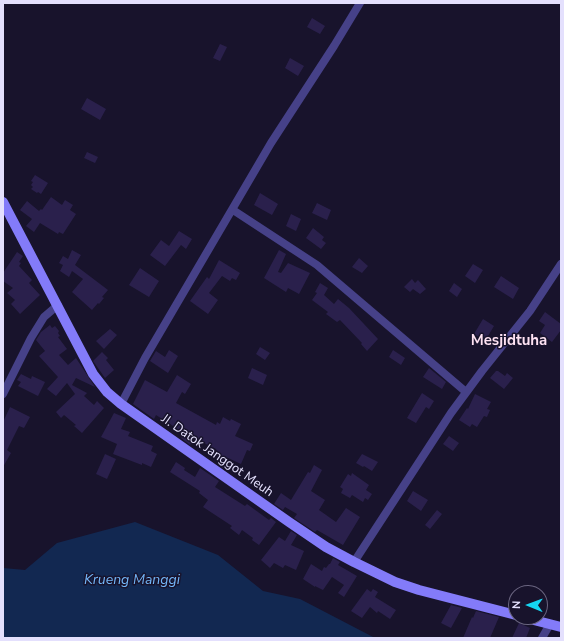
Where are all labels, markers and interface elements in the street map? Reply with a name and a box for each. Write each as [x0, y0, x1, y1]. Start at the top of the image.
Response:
district label: Mesjidtuha [471, 332, 547, 350]
street label: JI. Datok Janggot Meuh [158, 411, 276, 501]
water label: Krueng Manggi [84, 573, 180, 589]
north arrow [508, 585, 548, 625]
text: N [509, 601, 524, 609]

